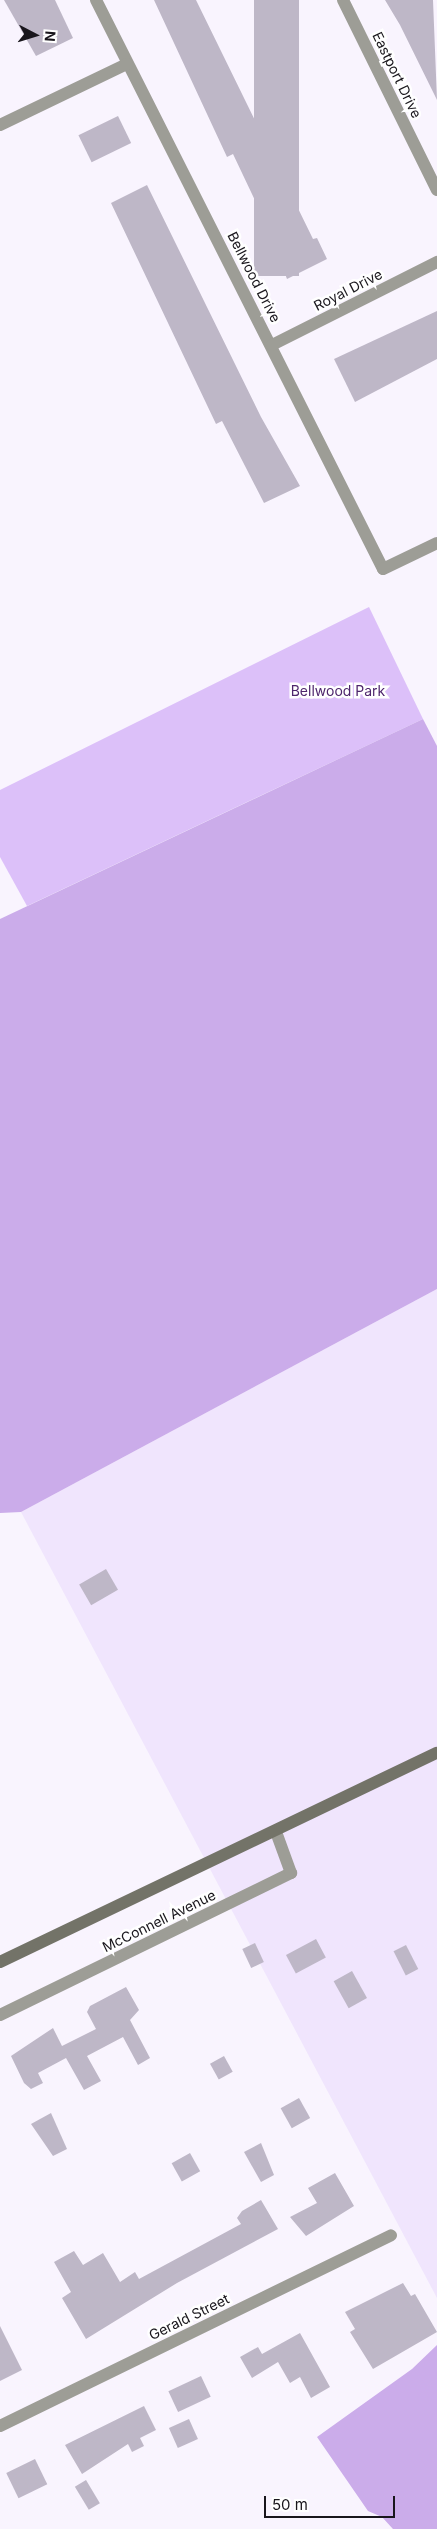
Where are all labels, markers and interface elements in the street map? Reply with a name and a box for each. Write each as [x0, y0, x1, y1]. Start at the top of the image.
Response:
north arrow [10, 10, 60, 60]
street label: Eastport Drive [369, 29, 425, 121]
text: N [42, 30, 59, 42]
street label: Bellwood Drive [224, 229, 284, 325]
street label: Royal Drive [311, 266, 385, 314]
park label: Bellwood Park [291, 683, 385, 699]
street label: McConnell Avenue [100, 1886, 218, 1956]
street label: Gerald Street [146, 2290, 232, 2344]
scale bar [267, 2486, 398, 2518]
text: 50 m [272, 2495, 308, 2514]

